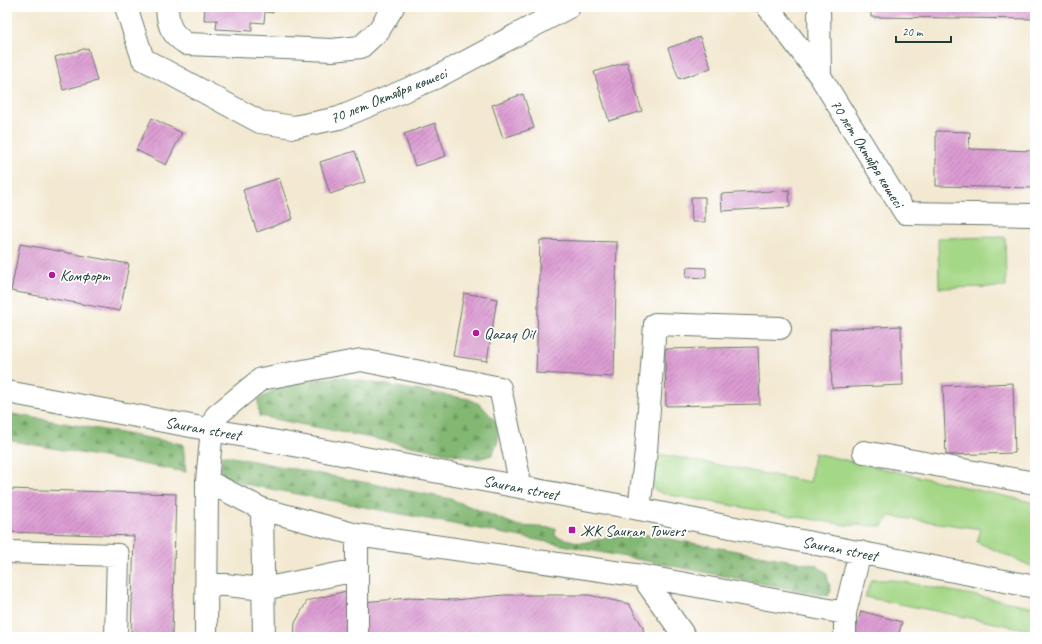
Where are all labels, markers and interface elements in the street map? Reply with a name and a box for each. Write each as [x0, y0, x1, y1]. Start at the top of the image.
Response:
scale bar [896, 18, 951, 44]
text: 20 m [902, 24, 924, 40]
street label: 70 лет Октября көшесі [327, 63, 452, 128]
street label: 70 лет Октября көшесі [826, 96, 910, 213]
place label: Комфорт [60, 266, 111, 286]
marker: Комфорт [47, 270, 57, 280]
place label: Qazaq Oil [484, 324, 537, 344]
marker: Qazaq Oil [471, 328, 481, 338]
street label: Sauran street [164, 413, 245, 446]
street label: Sauran street [482, 471, 563, 506]
place label: ЖК Sauran Towers [580, 521, 687, 541]
marker: ЖК Sauran Towers [567, 525, 577, 535]
street label: Sauran street [801, 532, 882, 567]

